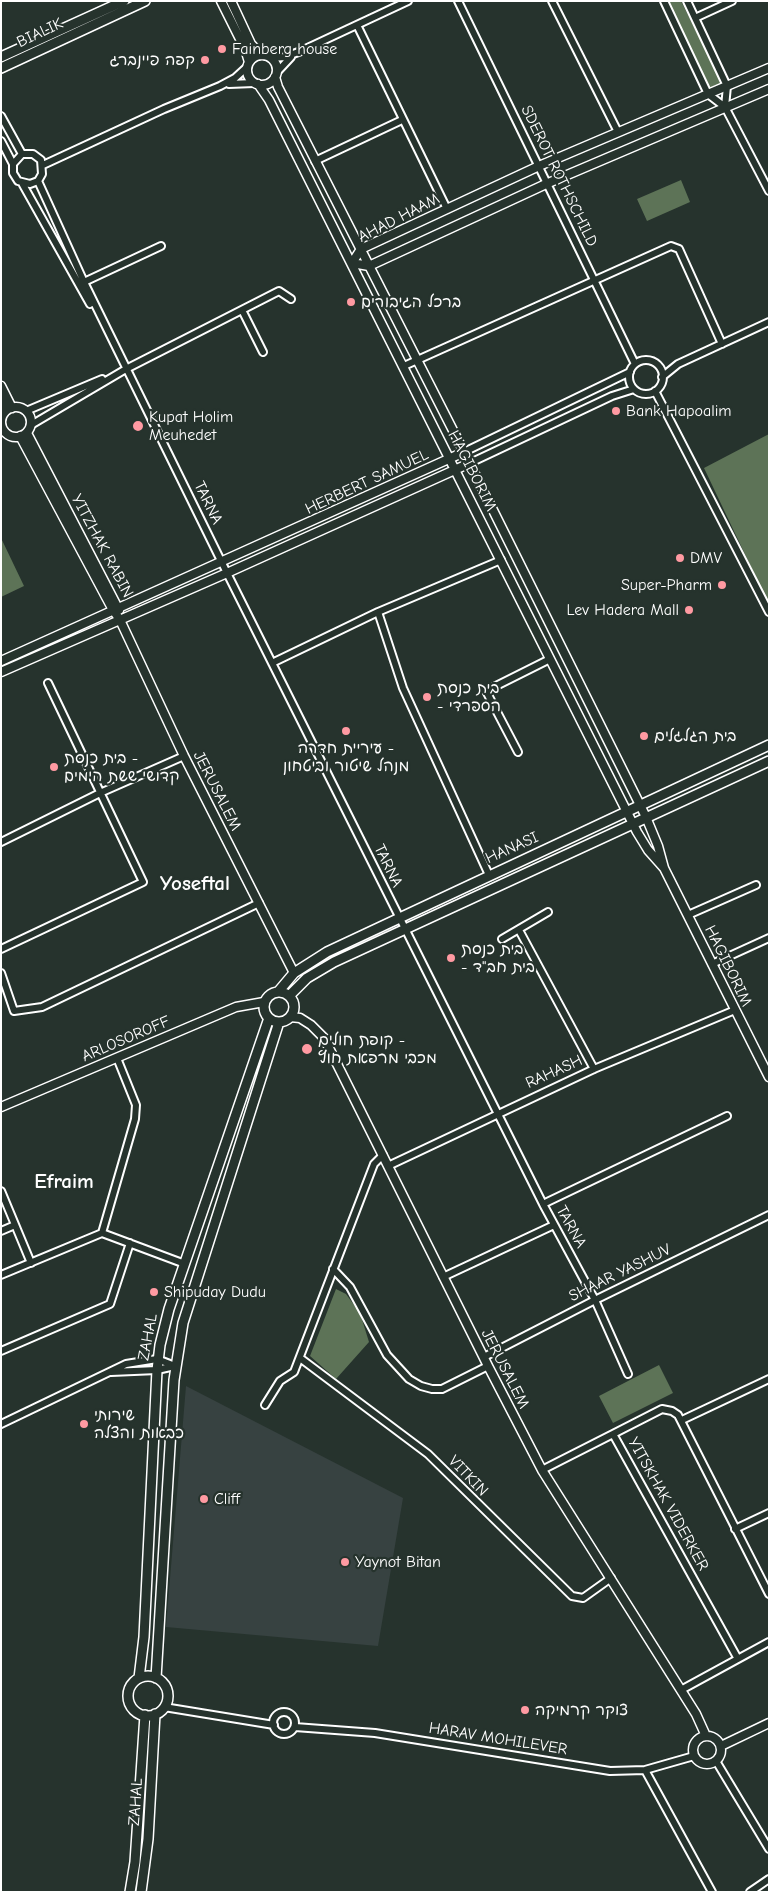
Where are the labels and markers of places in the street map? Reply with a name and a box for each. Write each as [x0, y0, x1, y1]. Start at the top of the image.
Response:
place label: Fainberg house [232, 39, 337, 59]
marker: Fainberg house [216, 43, 228, 55]
place label: קפה פיינברג [110, 50, 195, 70]
marker: קפה פיינברג [199, 54, 211, 66]
place label: ברכל הגיבורים [361, 292, 461, 312]
marker: ברכל הגיבורים [345, 296, 357, 308]
place label: Bank Hapoalim [626, 401, 732, 421]
marker: Bank Hapoalim [610, 405, 622, 417]
place label: Kupat Holim Meuhedet [149, 407, 233, 445]
marker: Kupat Holim Meuhedet [131, 419, 145, 433]
place label: DMV [690, 548, 722, 568]
marker: DMV [674, 552, 686, 564]
place label: Super-Pharm [621, 575, 712, 595]
marker: Super-Pharm [716, 579, 728, 591]
place label: Lev Hadera Mall [567, 600, 679, 620]
marker: Lev Hadera Mall [683, 604, 695, 616]
place label: בית כנסת - הספרדי [437, 678, 501, 716]
marker: בית כנסת - הספרדי [421, 691, 433, 703]
marker: עיריית חדרה - מנהל שיטור וביטחון [340, 725, 352, 737]
place label: בית הגלגלים [654, 726, 736, 746]
marker: בית הגלגלים [638, 730, 650, 742]
place label: עיריית חדרה - מנהל שיטור וביטחון [283, 738, 409, 776]
place label: בית כנסת - קדושי ששת הימים [64, 748, 179, 786]
marker: בית כנסת - קדושי ששת הימים [48, 761, 60, 773]
place label: בית כנסת - בית חב"ד [461, 939, 535, 977]
marker: בית כנסת - בית חב"ד [445, 952, 457, 964]
place label: קופת חולים - מכבי מרפאת חוץ [318, 1030, 437, 1068]
marker: קופת חולים - מכבי מרפאת חוץ [300, 1042, 314, 1056]
place label: Shipuday Dudu [164, 1282, 266, 1302]
marker: Shipuday Dudu [148, 1286, 160, 1298]
place label: שירותי כבאות והצלה [94, 1405, 184, 1443]
marker: שירותי כבאות והצלה [78, 1418, 90, 1430]
place label: Cliff [214, 1489, 240, 1509]
marker: Cliff [198, 1493, 210, 1505]
place label: Yaynot Bitan [355, 1552, 441, 1572]
marker: Yaynot Bitan [339, 1556, 351, 1568]
place label: צוקר קרמיקה [535, 1700, 628, 1720]
marker: צוקר קרמיקה [519, 1704, 531, 1716]

